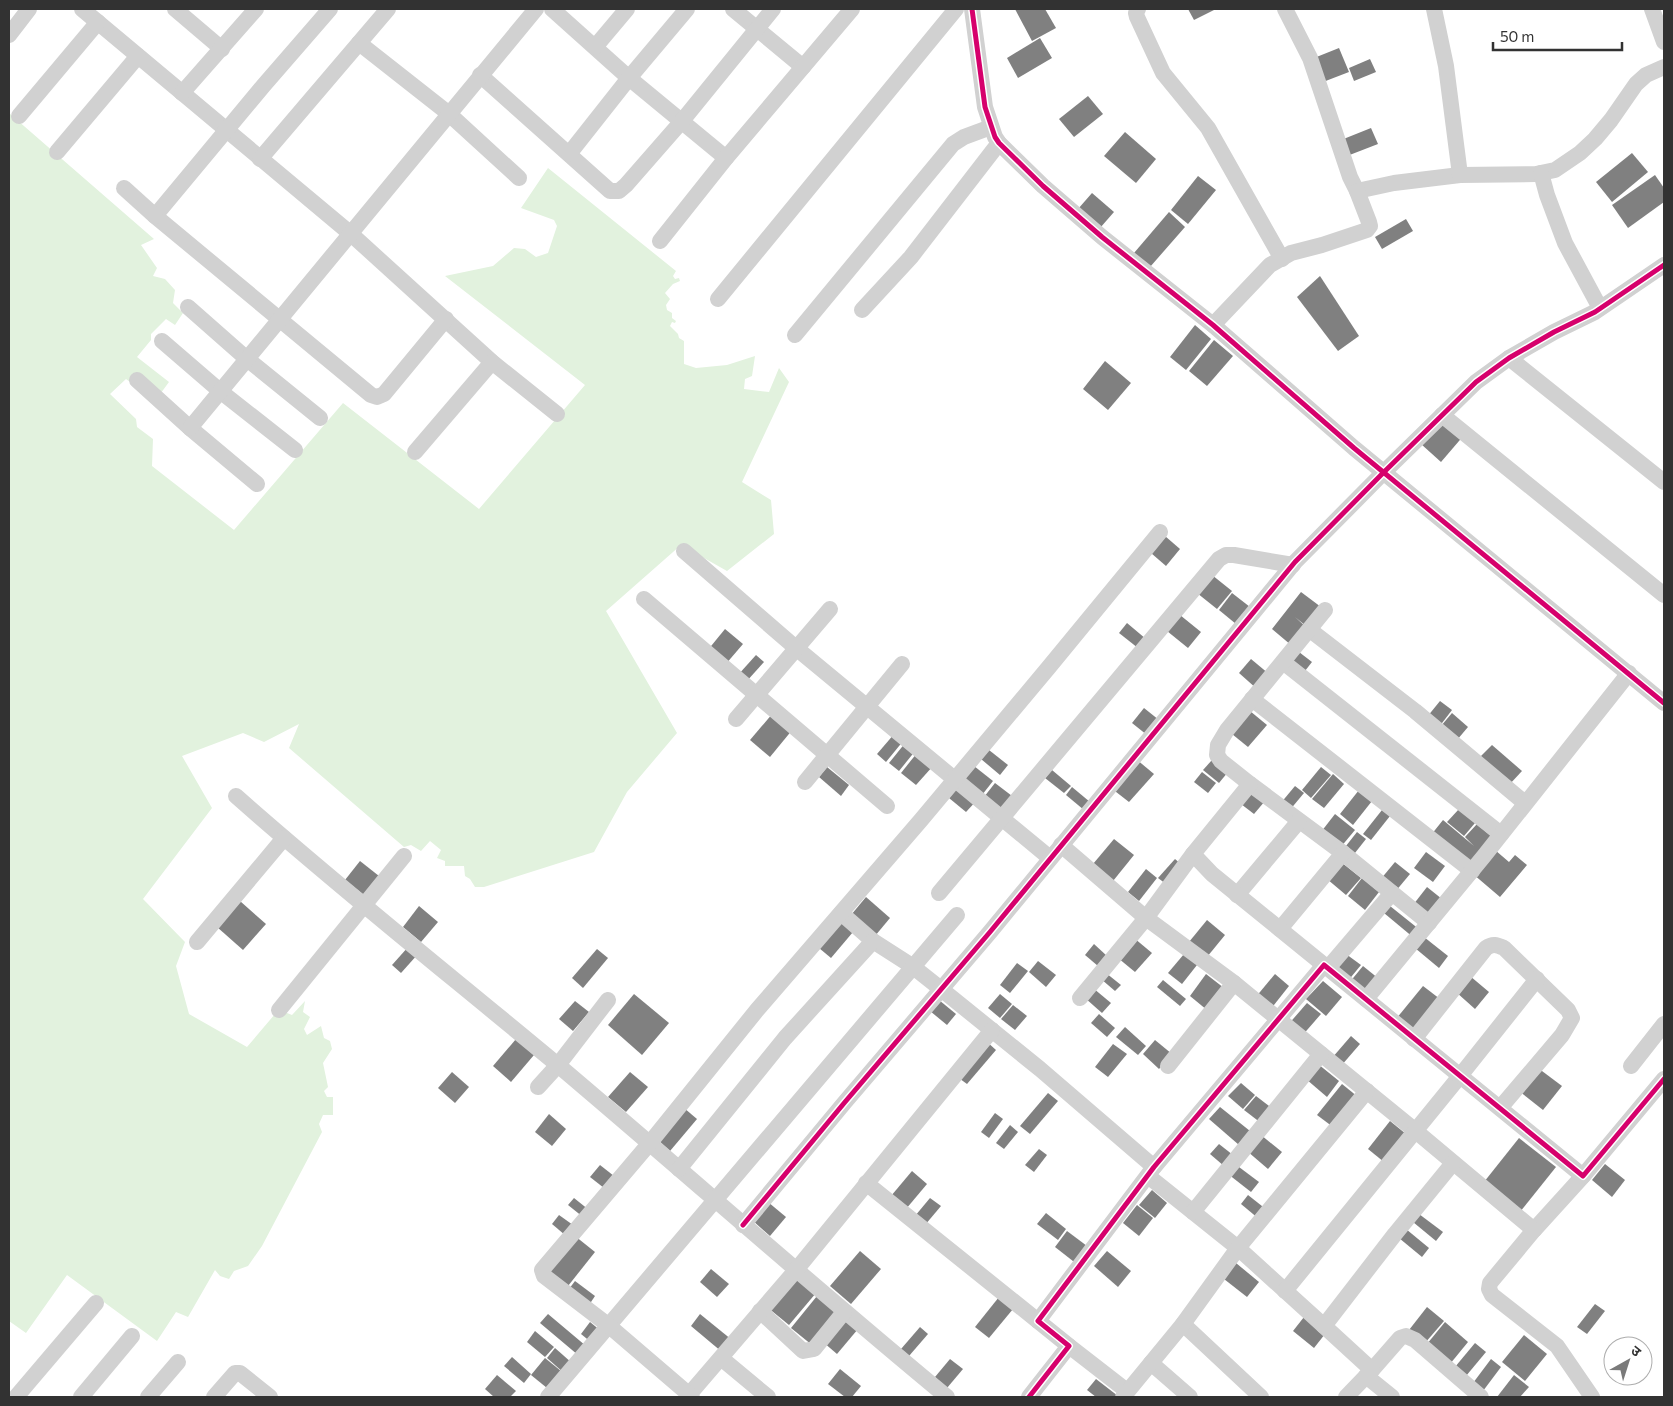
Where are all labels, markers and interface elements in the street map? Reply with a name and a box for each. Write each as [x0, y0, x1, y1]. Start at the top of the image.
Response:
scale bar [1493, 20, 1622, 52]
text: 50 m [1500, 27, 1534, 45]
north arrow [1603, 1336, 1653, 1386]
text: उ [1628, 1341, 1646, 1360]

